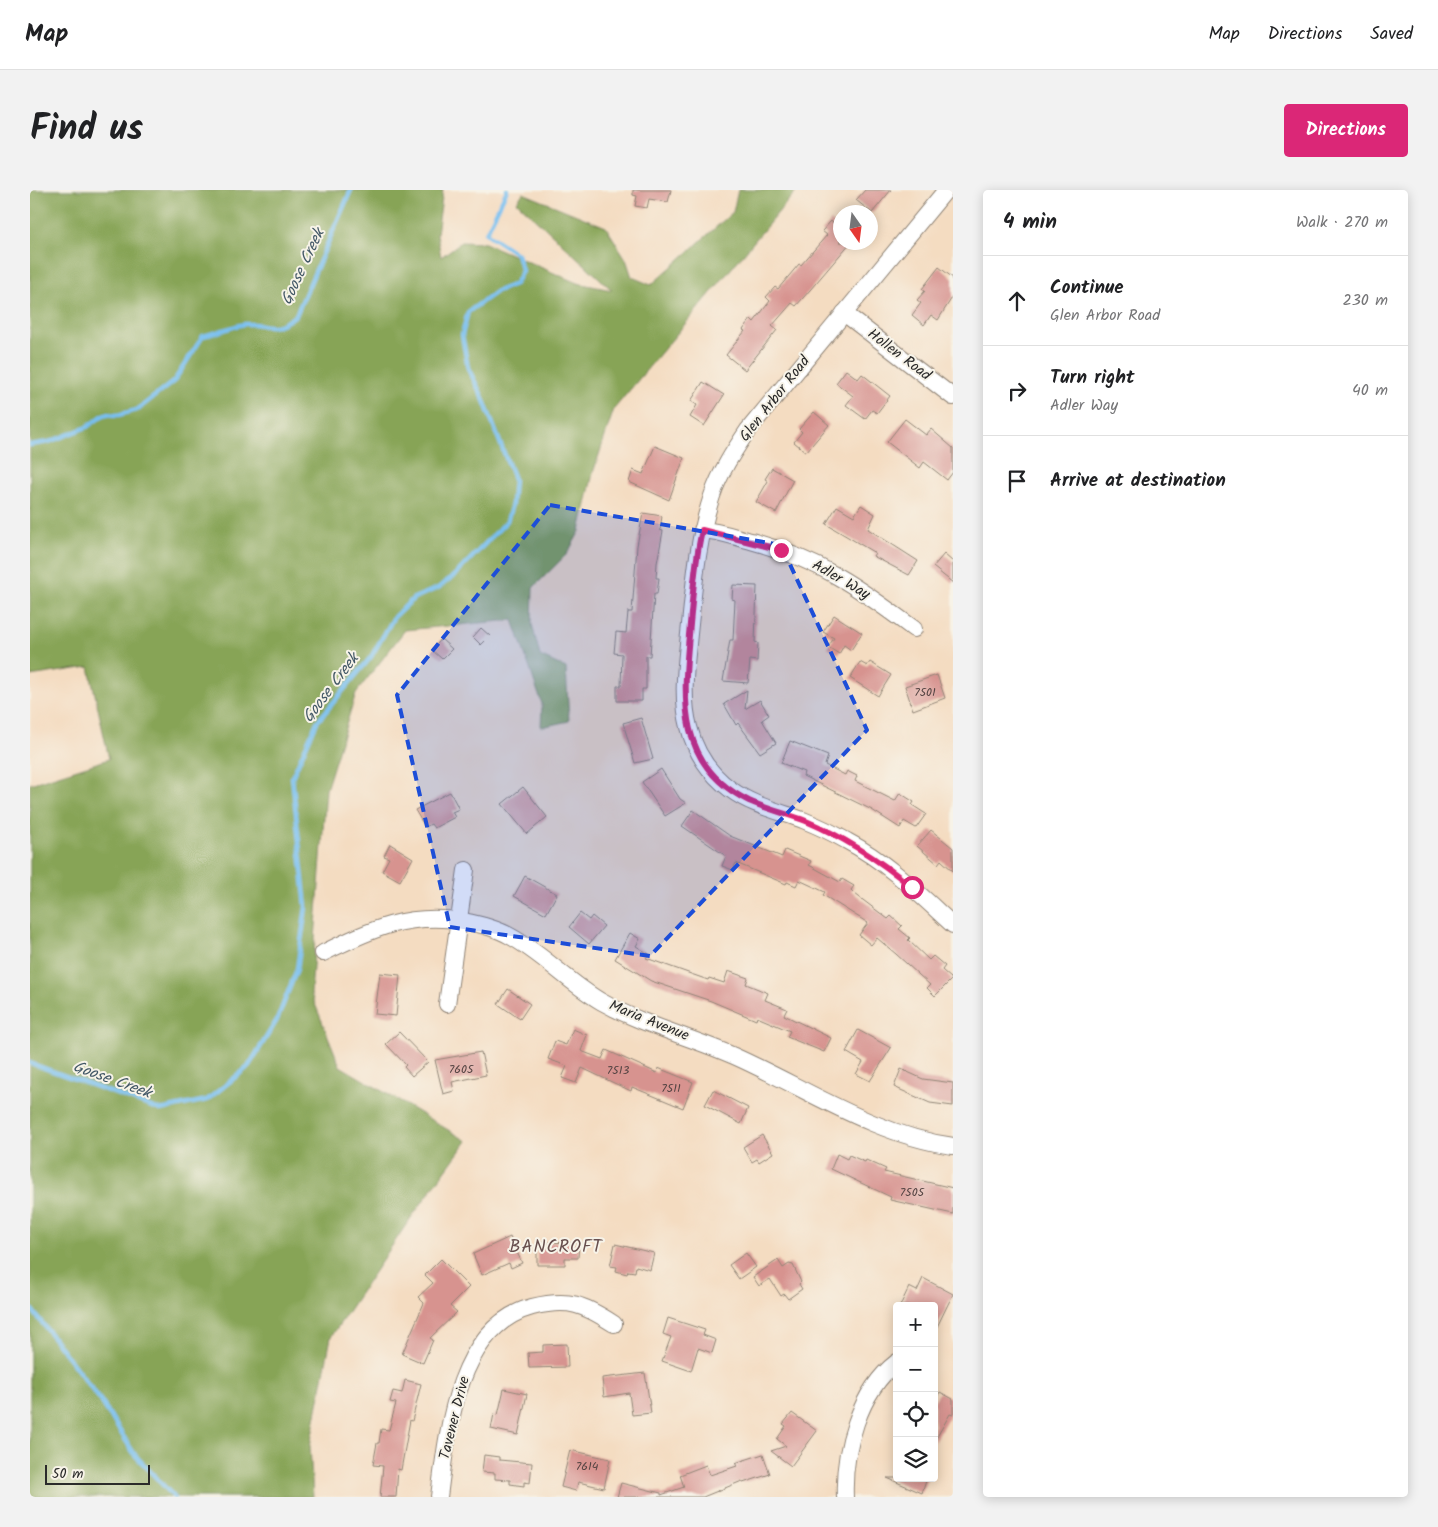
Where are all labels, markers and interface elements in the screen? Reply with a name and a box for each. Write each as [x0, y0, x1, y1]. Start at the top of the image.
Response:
text: Map [25, 15, 68, 54]
text: Map [1208, 20, 1240, 49]
text: Directions [1268, 20, 1342, 49]
text: Saved [1370, 20, 1413, 49]
text: Find us [30, 102, 143, 158]
button: Directions [1284, 104, 1408, 157]
north arrow [833, 205, 878, 250]
text: 4 min [1003, 206, 1057, 239]
text: Walk · 270 m [1296, 210, 1388, 235]
water label: Goose Creek [274, 223, 333, 309]
text: Continue [1050, 273, 1123, 303]
icon: ahead [1003, 287, 1031, 315]
text: 230 m [1342, 288, 1388, 313]
text: Glen Arbor Road [1050, 303, 1160, 328]
street label: Hollen Road [862, 323, 937, 387]
street label: Glen Arbor Road [734, 350, 817, 447]
text: Turn right [1050, 363, 1135, 393]
icon: right [1003, 377, 1031, 405]
text: 40 m [1352, 378, 1388, 403]
text: Adler Way [1050, 393, 1118, 418]
text: Arrive at destination [1050, 466, 1226, 496]
icon: arrive [1003, 467, 1031, 495]
route end [770, 539, 793, 562]
street label: Adler Way [807, 554, 875, 607]
water label: Goose Creek [296, 646, 367, 728]
house number: 7501 [914, 683, 936, 702]
route start [901, 876, 924, 899]
street label: Maria Avenue [605, 994, 693, 1048]
water label: Goose Creek [69, 1054, 157, 1107]
house number: 7605 [449, 1060, 475, 1079]
house number: 7513 [607, 1061, 629, 1080]
house number: 7511 [661, 1079, 681, 1098]
house number: 7505 [900, 1183, 926, 1202]
district label: BANCROFT [509, 1233, 603, 1262]
map controls [893, 1302, 938, 1482]
button: + [893, 1302, 938, 1347]
button: − [893, 1347, 938, 1392]
street label: Tavener Drive [433, 1374, 477, 1462]
button: locate [893, 1392, 938, 1437]
button: layers [893, 1437, 938, 1482]
house number: 7614 [576, 1457, 599, 1476]
scale bar [45, 1462, 150, 1485]
text: 50 m [52, 1463, 83, 1485]

